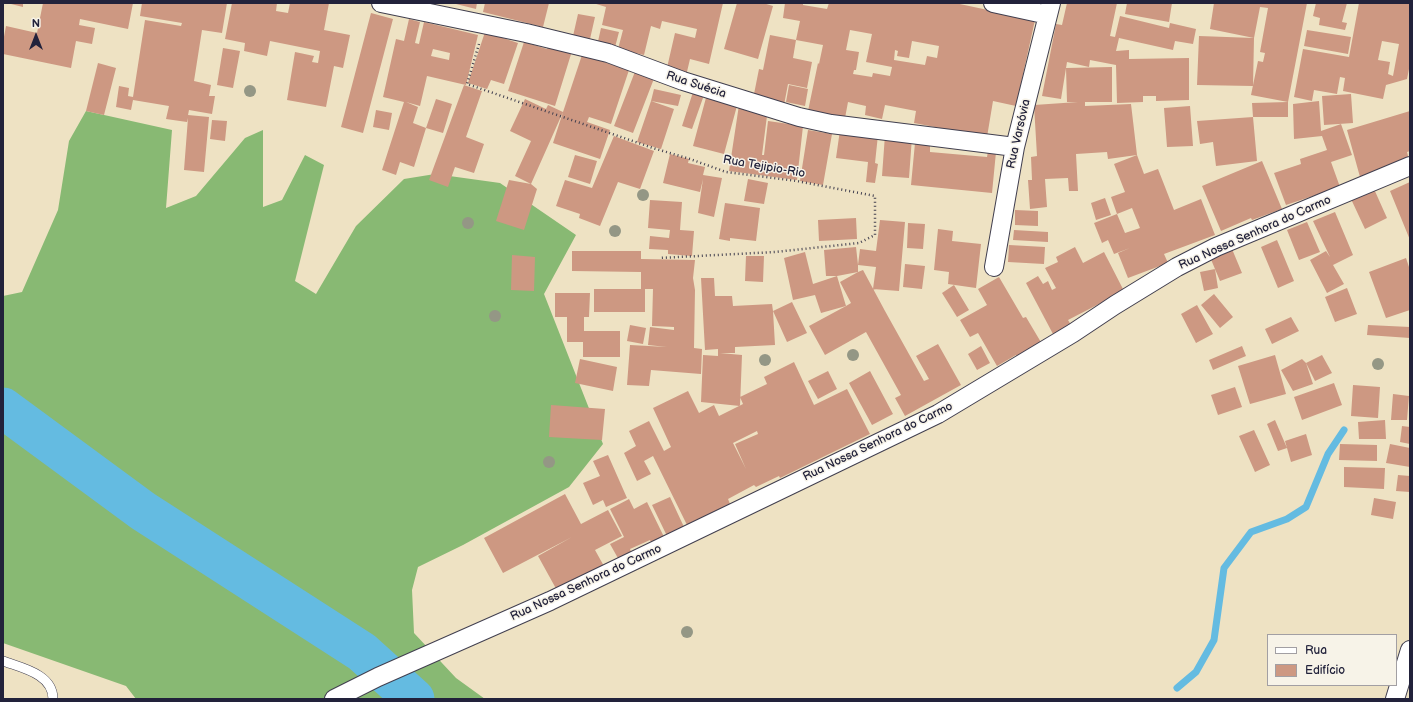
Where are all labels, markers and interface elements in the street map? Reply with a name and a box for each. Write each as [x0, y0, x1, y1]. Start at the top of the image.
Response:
north arrow [16, 16, 56, 56]
text: N [32, 17, 40, 30]
street label: Rua Suécia [664, 69, 728, 101]
street label: Rua Varsóvia [1004, 98, 1034, 170]
street label: Rua Tejipio-Rio [722, 153, 806, 181]
street label: Rua Nossa Senhora do Carmo [1177, 193, 1333, 273]
street label: Rua Nossa Senhora do Carmo [801, 399, 955, 485]
street label: Rua Nossa Senhora do Carmo [508, 542, 664, 624]
legend [1267, 634, 1397, 686]
text: Rua [1305, 643, 1327, 658]
text: Edifício [1305, 663, 1345, 678]

